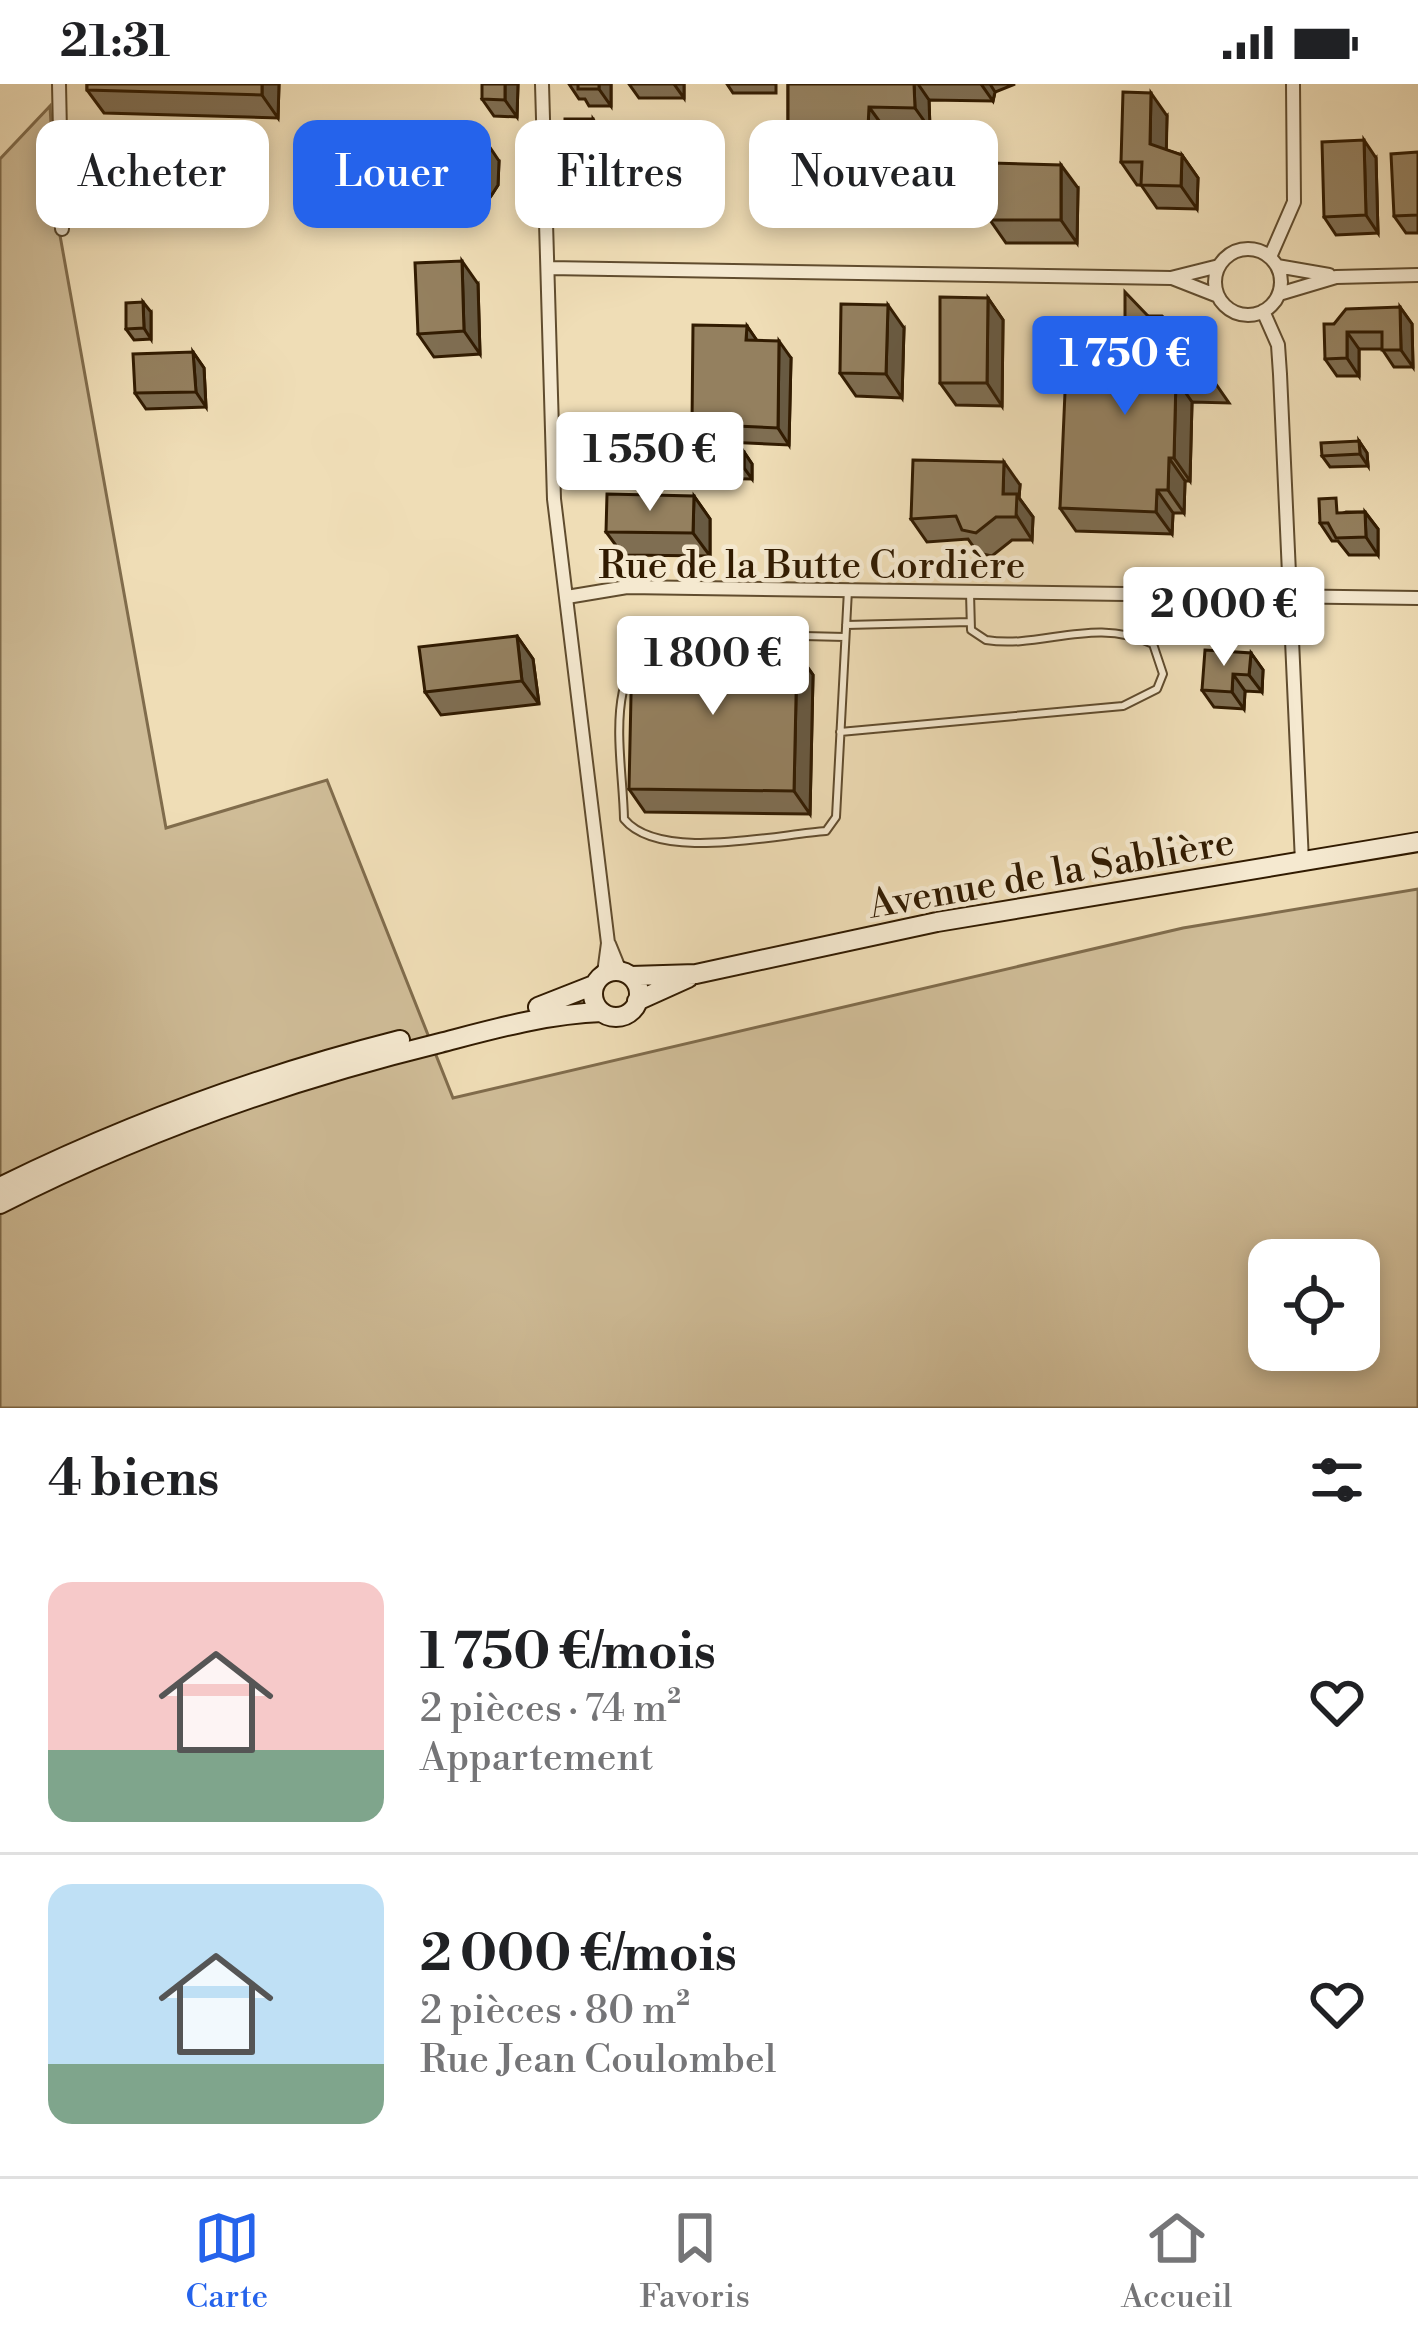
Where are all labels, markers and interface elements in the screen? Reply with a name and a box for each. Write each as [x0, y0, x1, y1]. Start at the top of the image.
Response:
text: 21:31 [60, 14, 170, 71]
chip: Acheter [36, 120, 269, 228]
chip: Louer [293, 120, 491, 228]
chip: Filtres [515, 120, 725, 228]
chip: Nouveau [749, 120, 998, 228]
pin: 1 750 € [1014, 316, 1236, 418]
text: 1 750 € [1059, 330, 1191, 379]
pin: 1 550 € [539, 412, 761, 514]
text: 1 550 € [583, 426, 717, 475]
street label: Rue de la Butte Cordière [599, 542, 1025, 591]
pin: 2 000 € [1113, 567, 1335, 669]
text: 2 000 € [1150, 581, 1298, 630]
pin: 1 800 € [602, 616, 824, 718]
text: 1 800 € [644, 630, 782, 679]
street label: Avenue de la Sablière [864, 818, 1238, 931]
map controls [1248, 1239, 1380, 1371]
button: locate [1248, 1239, 1380, 1371]
icon: filters [1304, 1447, 1370, 1513]
text: 4 biens [48, 1448, 219, 1512]
text: 1 750 €/mois [420, 1621, 716, 1685]
icon: home [144, 1630, 288, 1774]
icon: heart [1304, 1669, 1370, 1735]
text: 2 pièces · 74 m² [420, 1685, 681, 1734]
text: Appartement [420, 1734, 654, 1783]
text: 2 000 €/mois [420, 1923, 737, 1987]
icon: home [144, 1932, 288, 2076]
icon: heart [1304, 1971, 1370, 2037]
text: 2 pièces · 80 m² [420, 1987, 690, 2036]
text: Rue Jean Coulombel [420, 2036, 776, 2085]
tab: Carte [186, 2205, 268, 2318]
tab: Favoris [639, 2205, 750, 2318]
tab: Accueil [1121, 2205, 1232, 2318]

